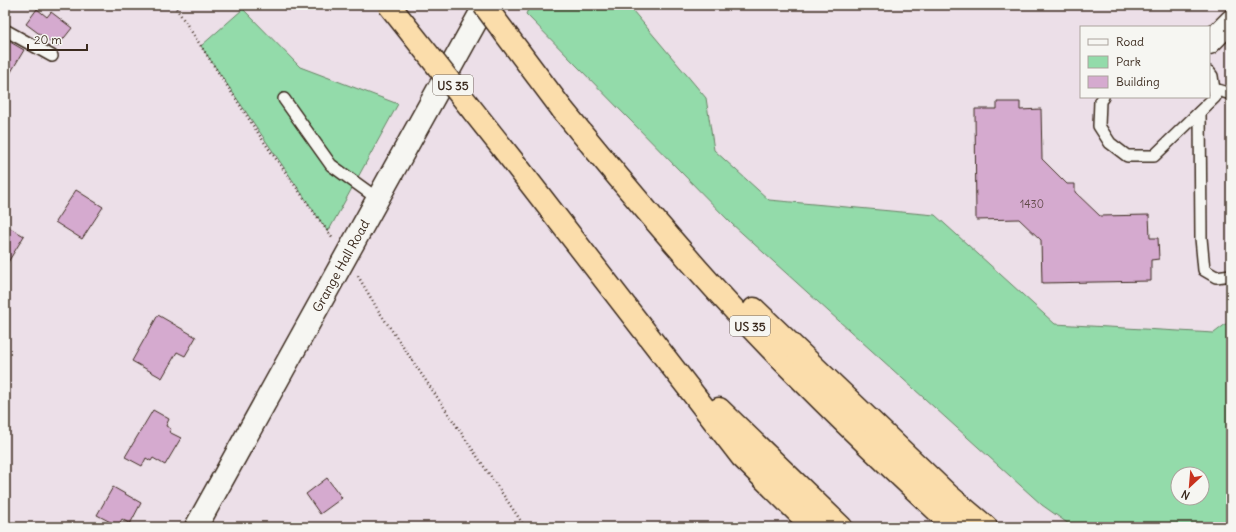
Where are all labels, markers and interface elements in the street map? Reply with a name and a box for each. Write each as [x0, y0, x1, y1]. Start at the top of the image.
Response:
scale bar [28, 26, 87, 52]
legend [1080, 26, 1210, 98]
text: 20 m [34, 32, 62, 47]
text: Road [1116, 34, 1144, 49]
text: Park [1116, 54, 1141, 69]
text: Building [1116, 74, 1160, 89]
road number: US 35 [433, 75, 473, 95]
house number: 1430 [1020, 197, 1044, 211]
street label: Grange Hall Road [309, 217, 374, 315]
road number: US 35 [730, 316, 770, 336]
north arrow [1170, 466, 1210, 506]
text: N [1179, 487, 1192, 503]

